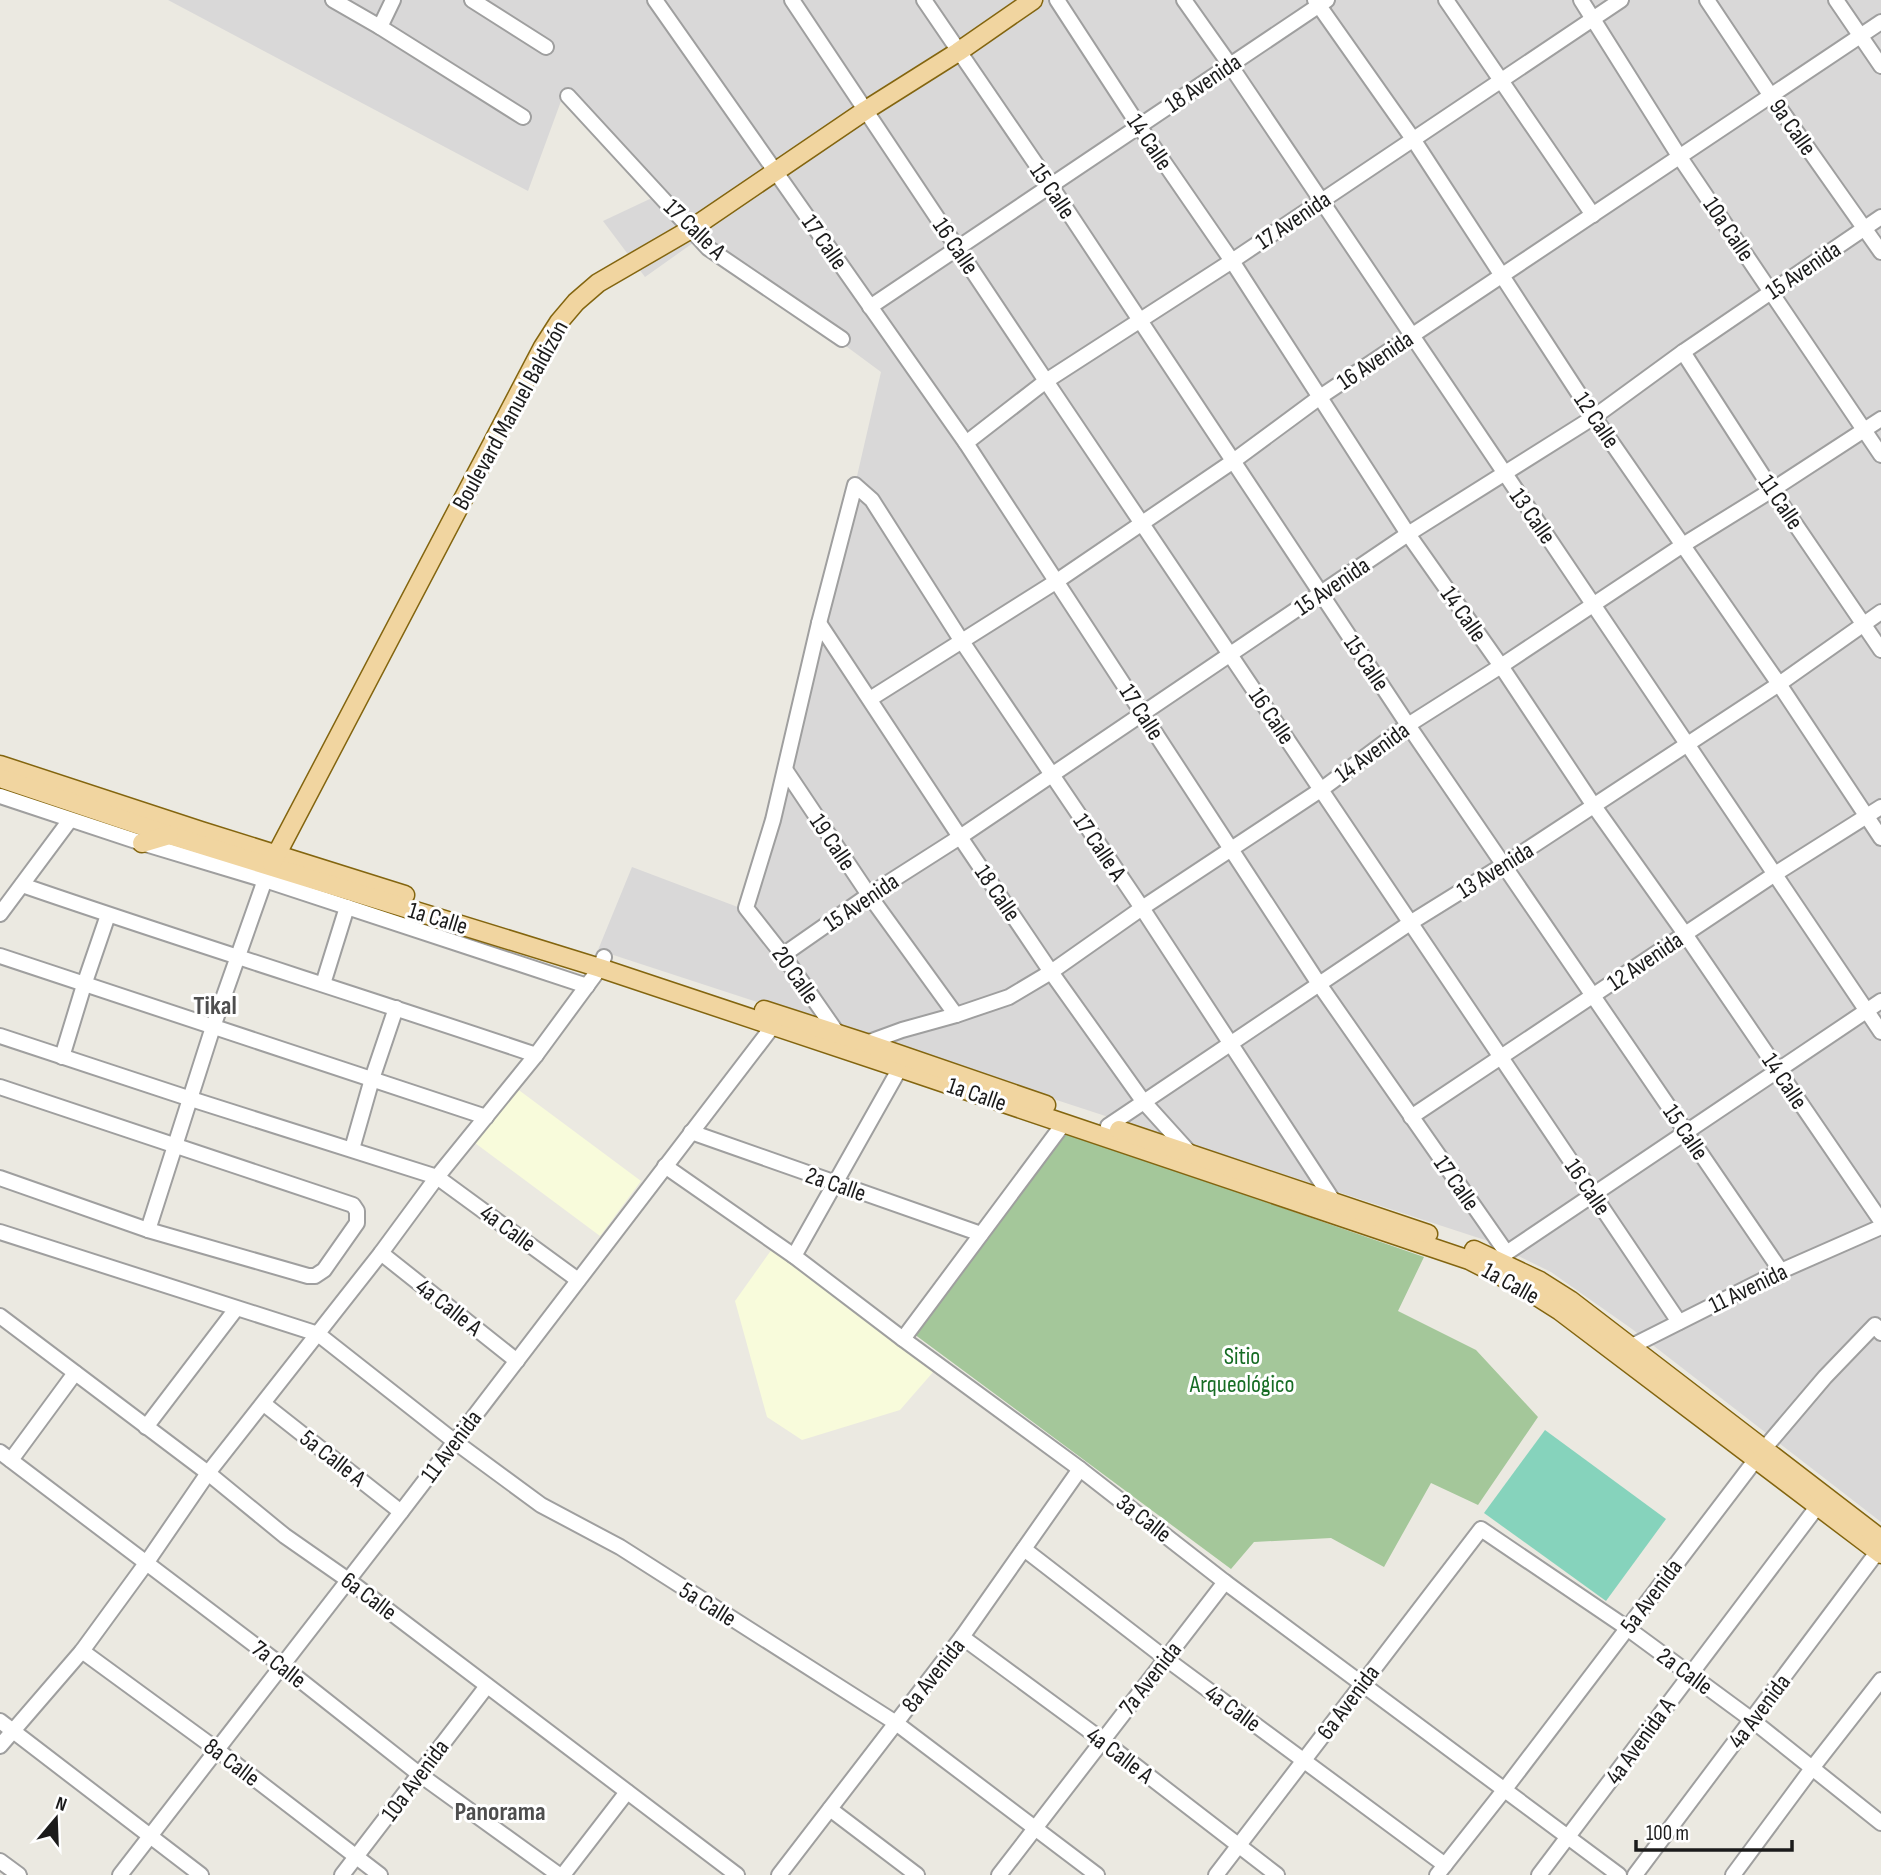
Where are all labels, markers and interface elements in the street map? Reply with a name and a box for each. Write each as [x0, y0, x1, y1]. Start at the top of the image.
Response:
street label: 18 Avenida [1160, 48, 1247, 119]
street label: 9a Calle [1763, 93, 1822, 161]
street label: 14 Calle [1120, 109, 1179, 176]
street label: 15 Calle [1024, 158, 1082, 225]
street label: 17 Avenida [1250, 185, 1336, 256]
street label: 10a Calle [1697, 192, 1761, 267]
street label: 17 Calle A [658, 193, 732, 266]
street label: 17 Calle [795, 209, 854, 276]
street label: 16 Calle [926, 213, 985, 280]
street label: 15 Avenida [1760, 235, 1846, 306]
street label: Boulevard Manuel Baldizón [446, 315, 575, 515]
street label: 16 Avenida [1332, 325, 1419, 396]
street label: 12 Calle [1567, 387, 1626, 454]
street label: 11 Calle [1752, 469, 1809, 535]
street label: 13 Calle [1503, 483, 1562, 550]
street label: 15 Avenida [1289, 551, 1375, 622]
street label: 14 Calle [1434, 581, 1493, 648]
street label: 15 Calle [1338, 630, 1396, 697]
street label: 17 Calle [1113, 679, 1170, 746]
street label: 16 Calle [1242, 683, 1301, 750]
street label: 14 Avenida [1329, 716, 1415, 789]
street label: 17 Calle A [1067, 808, 1133, 887]
street label: 19 Calle [803, 809, 862, 876]
street label: 13 Avenida [1452, 836, 1539, 905]
street label: 18 Calle [968, 860, 1027, 927]
street label: 15 Avenida [818, 867, 904, 938]
street label: 1a Calle [405, 896, 471, 941]
street label: 12 Avenida [1602, 926, 1689, 997]
street label: 20 Calle [766, 941, 826, 1010]
district label: Tikal [193, 991, 237, 1022]
street label: 14 Calle [1755, 1048, 1814, 1115]
street label: 1a Calle [943, 1071, 1010, 1118]
street label: 15 Calle [1657, 1099, 1715, 1166]
street label: 17 Calle [1427, 1150, 1486, 1217]
street label: 16 Calle [1558, 1154, 1617, 1221]
street label: 2a Calle [802, 1161, 870, 1208]
street label: 4a Calle [474, 1198, 541, 1258]
street label: 1a Calle [1477, 1256, 1544, 1311]
street label: 11 Avenida [1704, 1257, 1792, 1320]
street label: 4a Calle A [410, 1273, 488, 1343]
park label: Sitio Arqueológico [1189, 1342, 1294, 1399]
street label: 11 Avenida [415, 1404, 488, 1488]
street label: 5a Calle A [294, 1424, 372, 1494]
street label: 3a Calle [1110, 1488, 1177, 1549]
street label: 5a Avenida [1614, 1553, 1689, 1639]
street label: 6a Calle [335, 1566, 402, 1627]
street label: 5a Calle [674, 1576, 742, 1633]
street label: 8a Avenida [895, 1632, 971, 1718]
street label: 7a Calle [246, 1634, 312, 1695]
street label: 7a Avenida [1113, 1636, 1188, 1721]
street label: 2a Calle [1651, 1641, 1718, 1701]
street label: 6a Avenida [1311, 1659, 1386, 1745]
street label: 4a Avenida [1722, 1668, 1797, 1754]
street label: 4a Calle [1199, 1678, 1266, 1738]
street label: 4a Avenida A [1599, 1692, 1682, 1790]
street label: 4a Calle A [1081, 1721, 1159, 1790]
street label: 8a Calle [198, 1732, 265, 1793]
street label: 10a Avenida [375, 1734, 456, 1827]
north arrow [21, 1784, 91, 1854]
text: N [53, 1792, 70, 1817]
district label: Panorama [454, 1797, 546, 1828]
scale bar [1636, 1808, 1792, 1852]
text: 100 m [1646, 1821, 1689, 1846]

